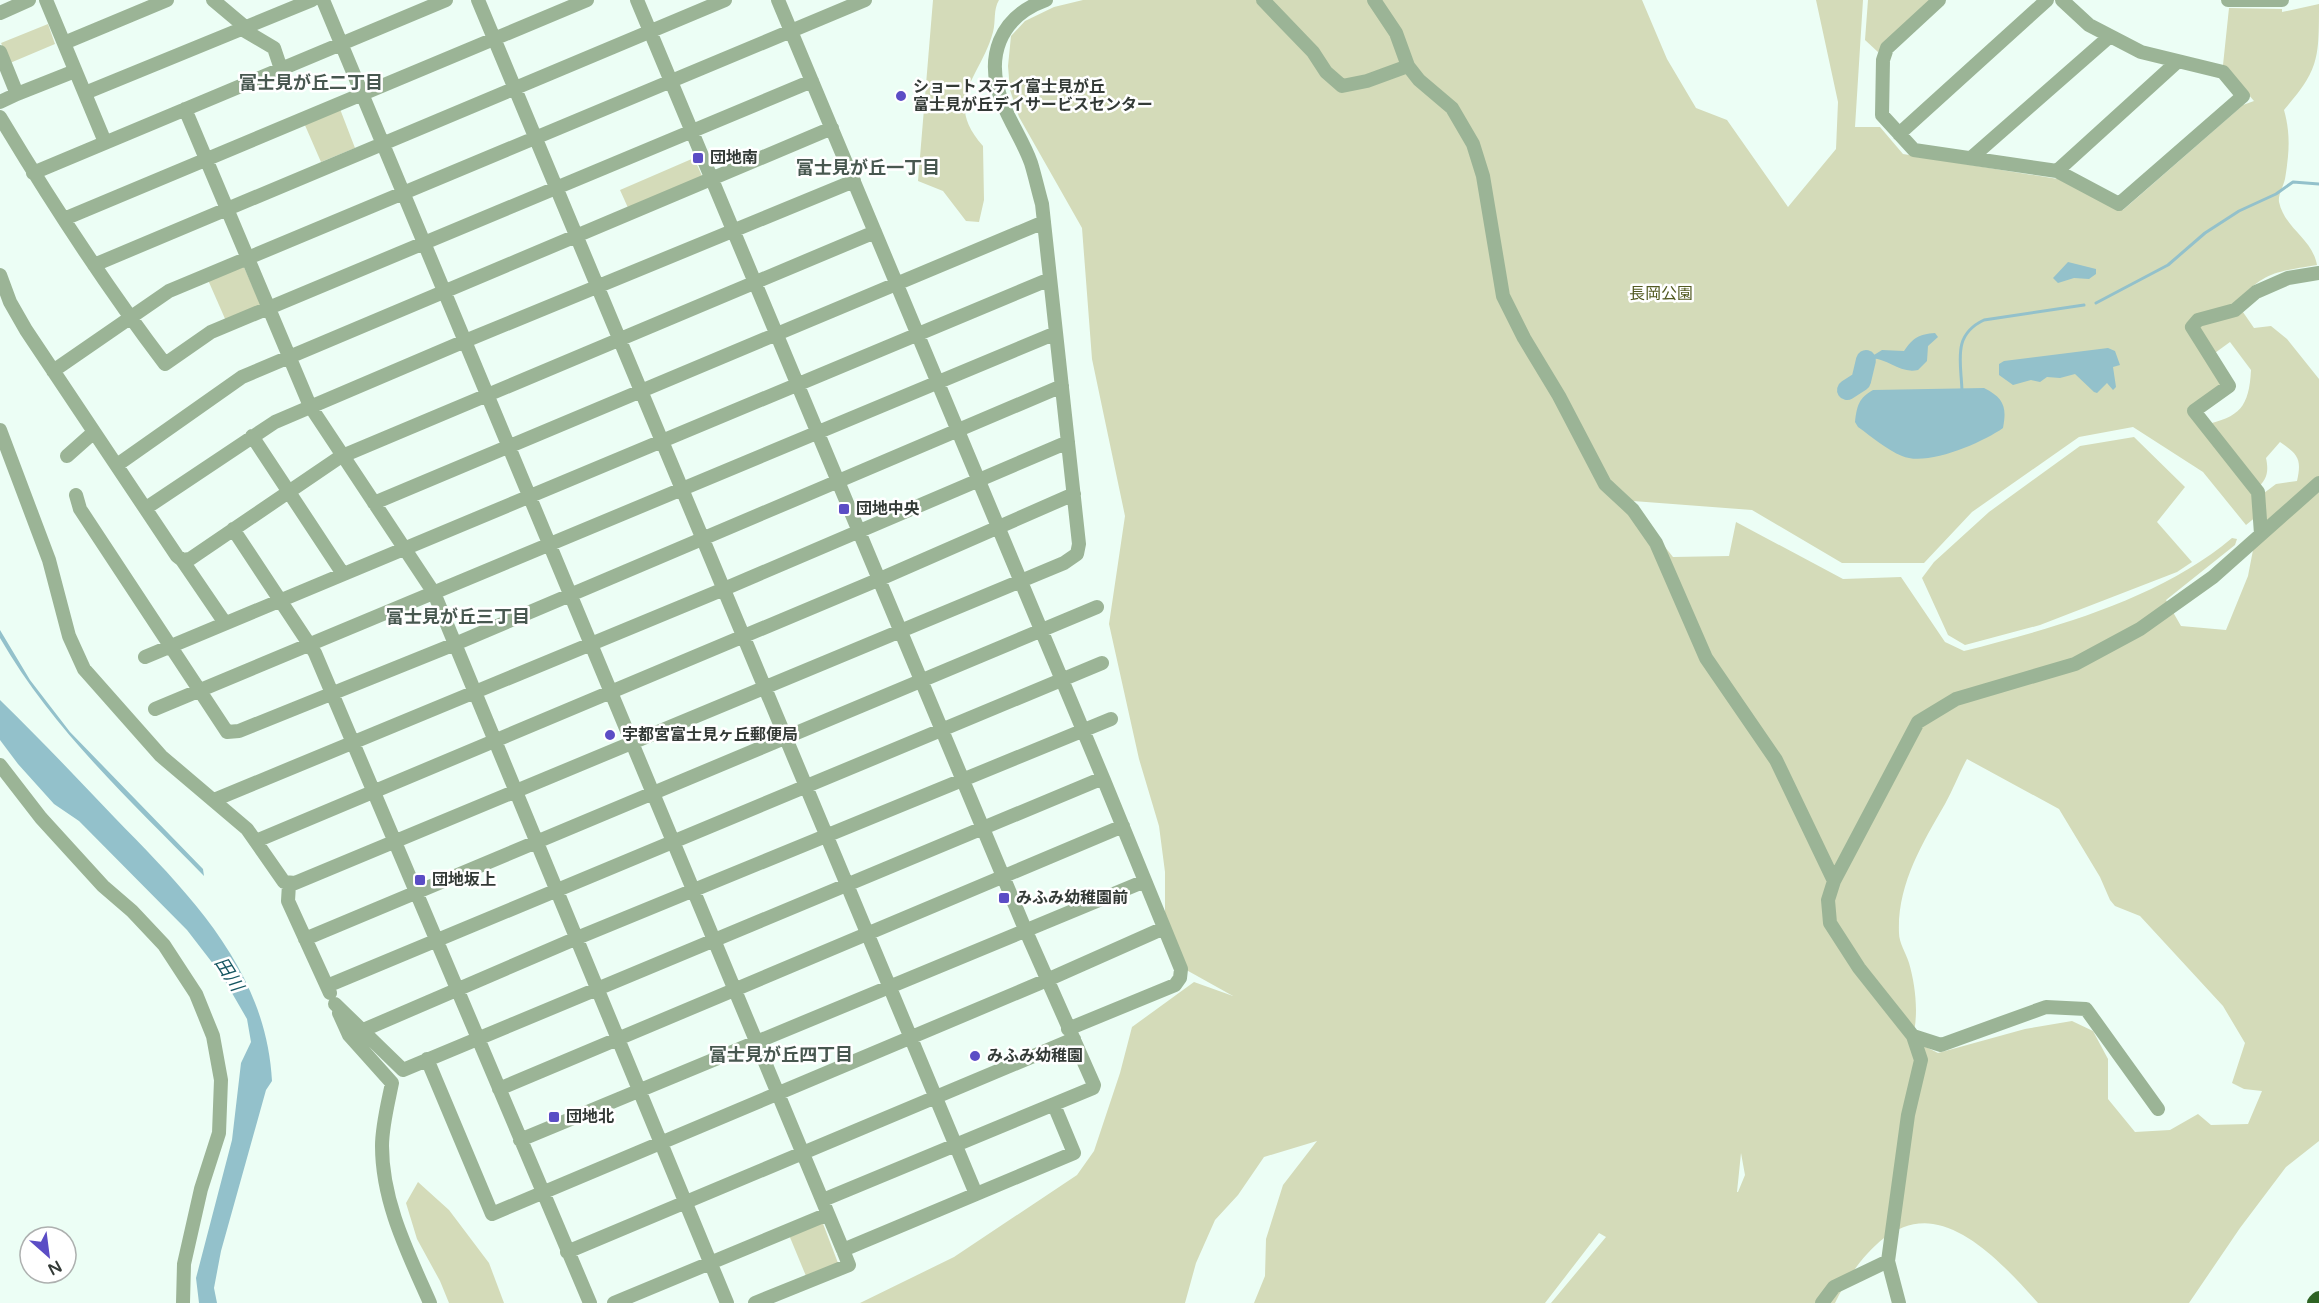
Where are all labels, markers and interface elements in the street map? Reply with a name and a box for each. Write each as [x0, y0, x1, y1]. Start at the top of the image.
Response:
district label: 富士見が丘二丁目 [239, 72, 383, 94]
place label: ショートステイ富士見が丘 富士見が丘デイサービスセンター [913, 77, 1153, 115]
marker: ショートステイ富士見が丘 富士見が丘デイサービスセンター [894, 89, 908, 103]
place label: 団地南 [710, 148, 758, 168]
marker: 団地南 [691, 151, 705, 165]
district label: 富士見が丘一丁目 [796, 157, 940, 179]
park label: 長岡公園 [1629, 284, 1693, 304]
place label: 団地中央 [856, 499, 920, 519]
marker: 団地中央 [837, 502, 851, 516]
district label: 富士見が丘三丁目 [386, 606, 530, 628]
place label: 宇都宮富士見ヶ丘郵便局 [622, 725, 798, 745]
marker: 宇都宮富士見ヶ丘郵便局 [603, 728, 617, 742]
place label: 団地坂上 [432, 870, 496, 890]
marker: 団地坂上 [413, 873, 427, 887]
place label: みふみ幼稚園前 [1016, 888, 1128, 908]
marker: みふみ幼稚園前 [997, 891, 1011, 905]
water label: 田川 [210, 953, 249, 997]
district label: 富士見が丘四丁目 [709, 1044, 853, 1066]
place label: みふみ幼稚園 [987, 1046, 1083, 1066]
marker: みふみ幼稚園 [968, 1049, 982, 1063]
place label: 団地北 [566, 1107, 614, 1127]
marker: 団地北 [547, 1110, 561, 1124]
north arrow [18, 1225, 78, 1285]
text: N [44, 1256, 65, 1279]

